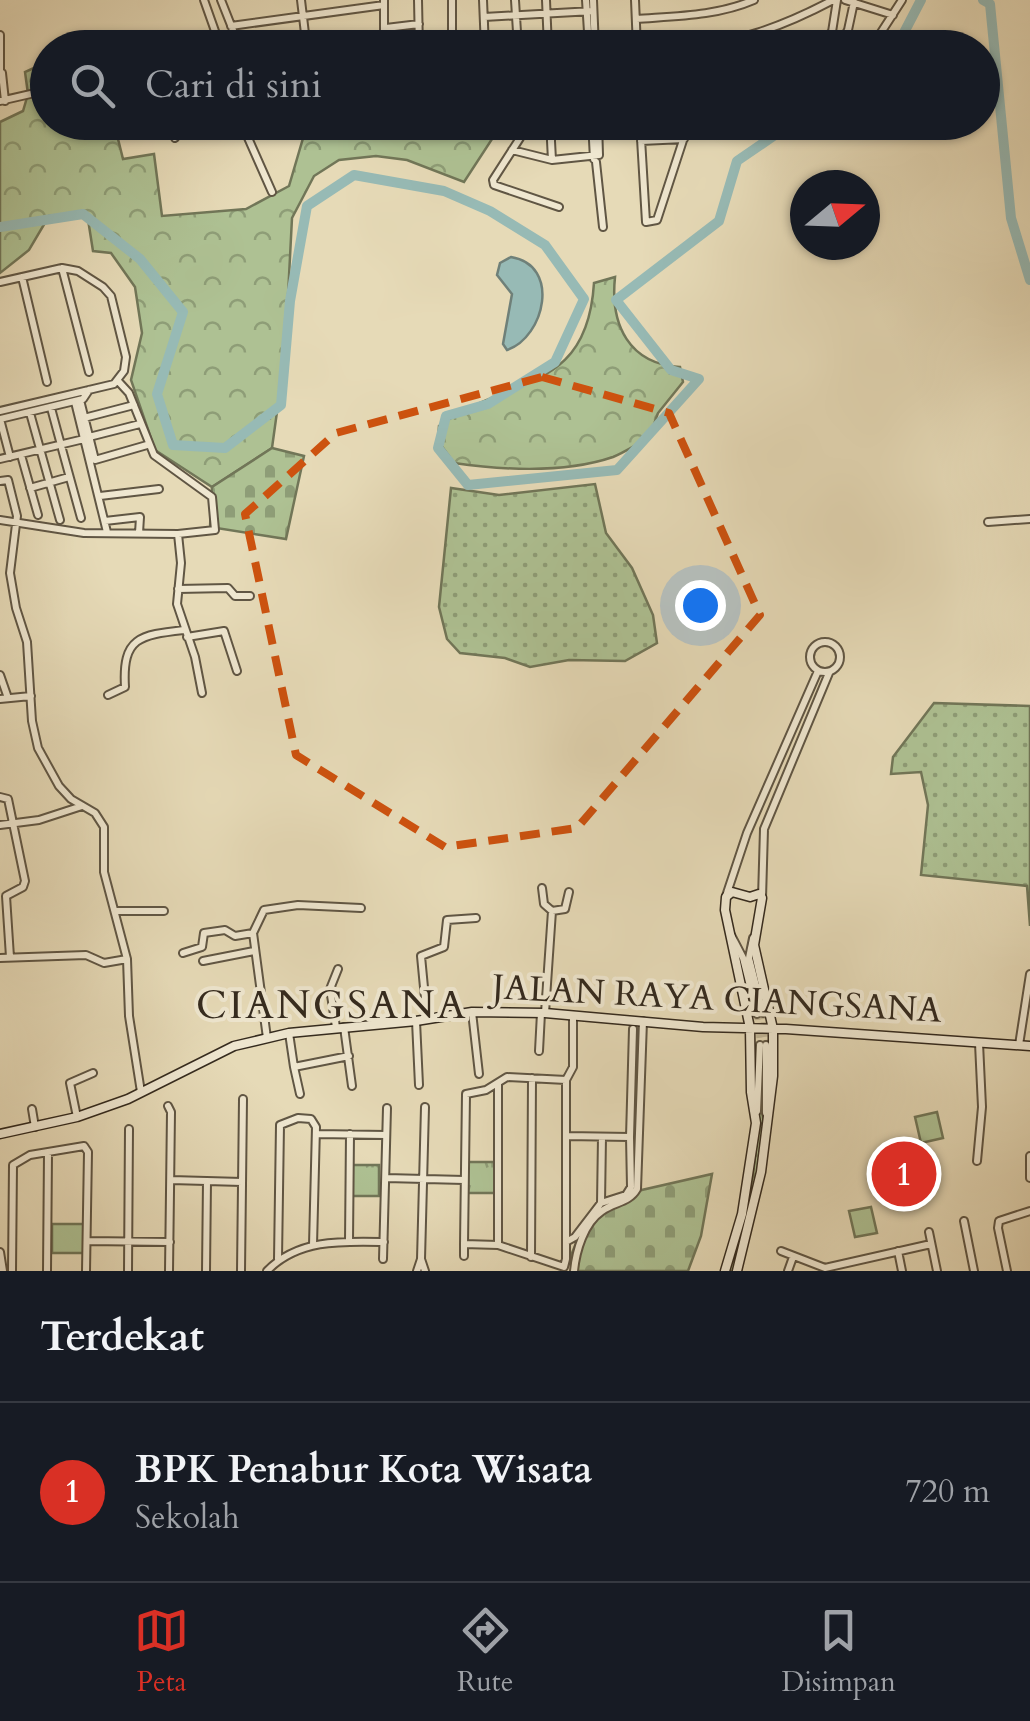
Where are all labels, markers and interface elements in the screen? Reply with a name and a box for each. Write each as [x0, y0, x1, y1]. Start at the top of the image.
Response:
search box [30, 30, 1000, 140]
icon: search [65, 58, 120, 113]
text: Cari di sini [145, 59, 322, 111]
north arrow [790, 170, 880, 260]
your location [675, 580, 726, 631]
street label: JALAN RAYA CIANGSANA [486, 963, 943, 1035]
district label: CIANGSANA [196, 978, 468, 1033]
pin: 1 [872, 1136, 936, 1212]
text: Terdekat [40, 1308, 204, 1365]
text: BPK Penabur Kota Wisata [135, 1444, 592, 1496]
text: 1 [64, 1470, 81, 1514]
text: 720 m [905, 1470, 990, 1514]
text: Sekolah [135, 1496, 240, 1540]
tab: Peta [134, 1603, 189, 1701]
tab: Rute [457, 1603, 513, 1701]
tab: Disimpan [781, 1603, 896, 1701]

